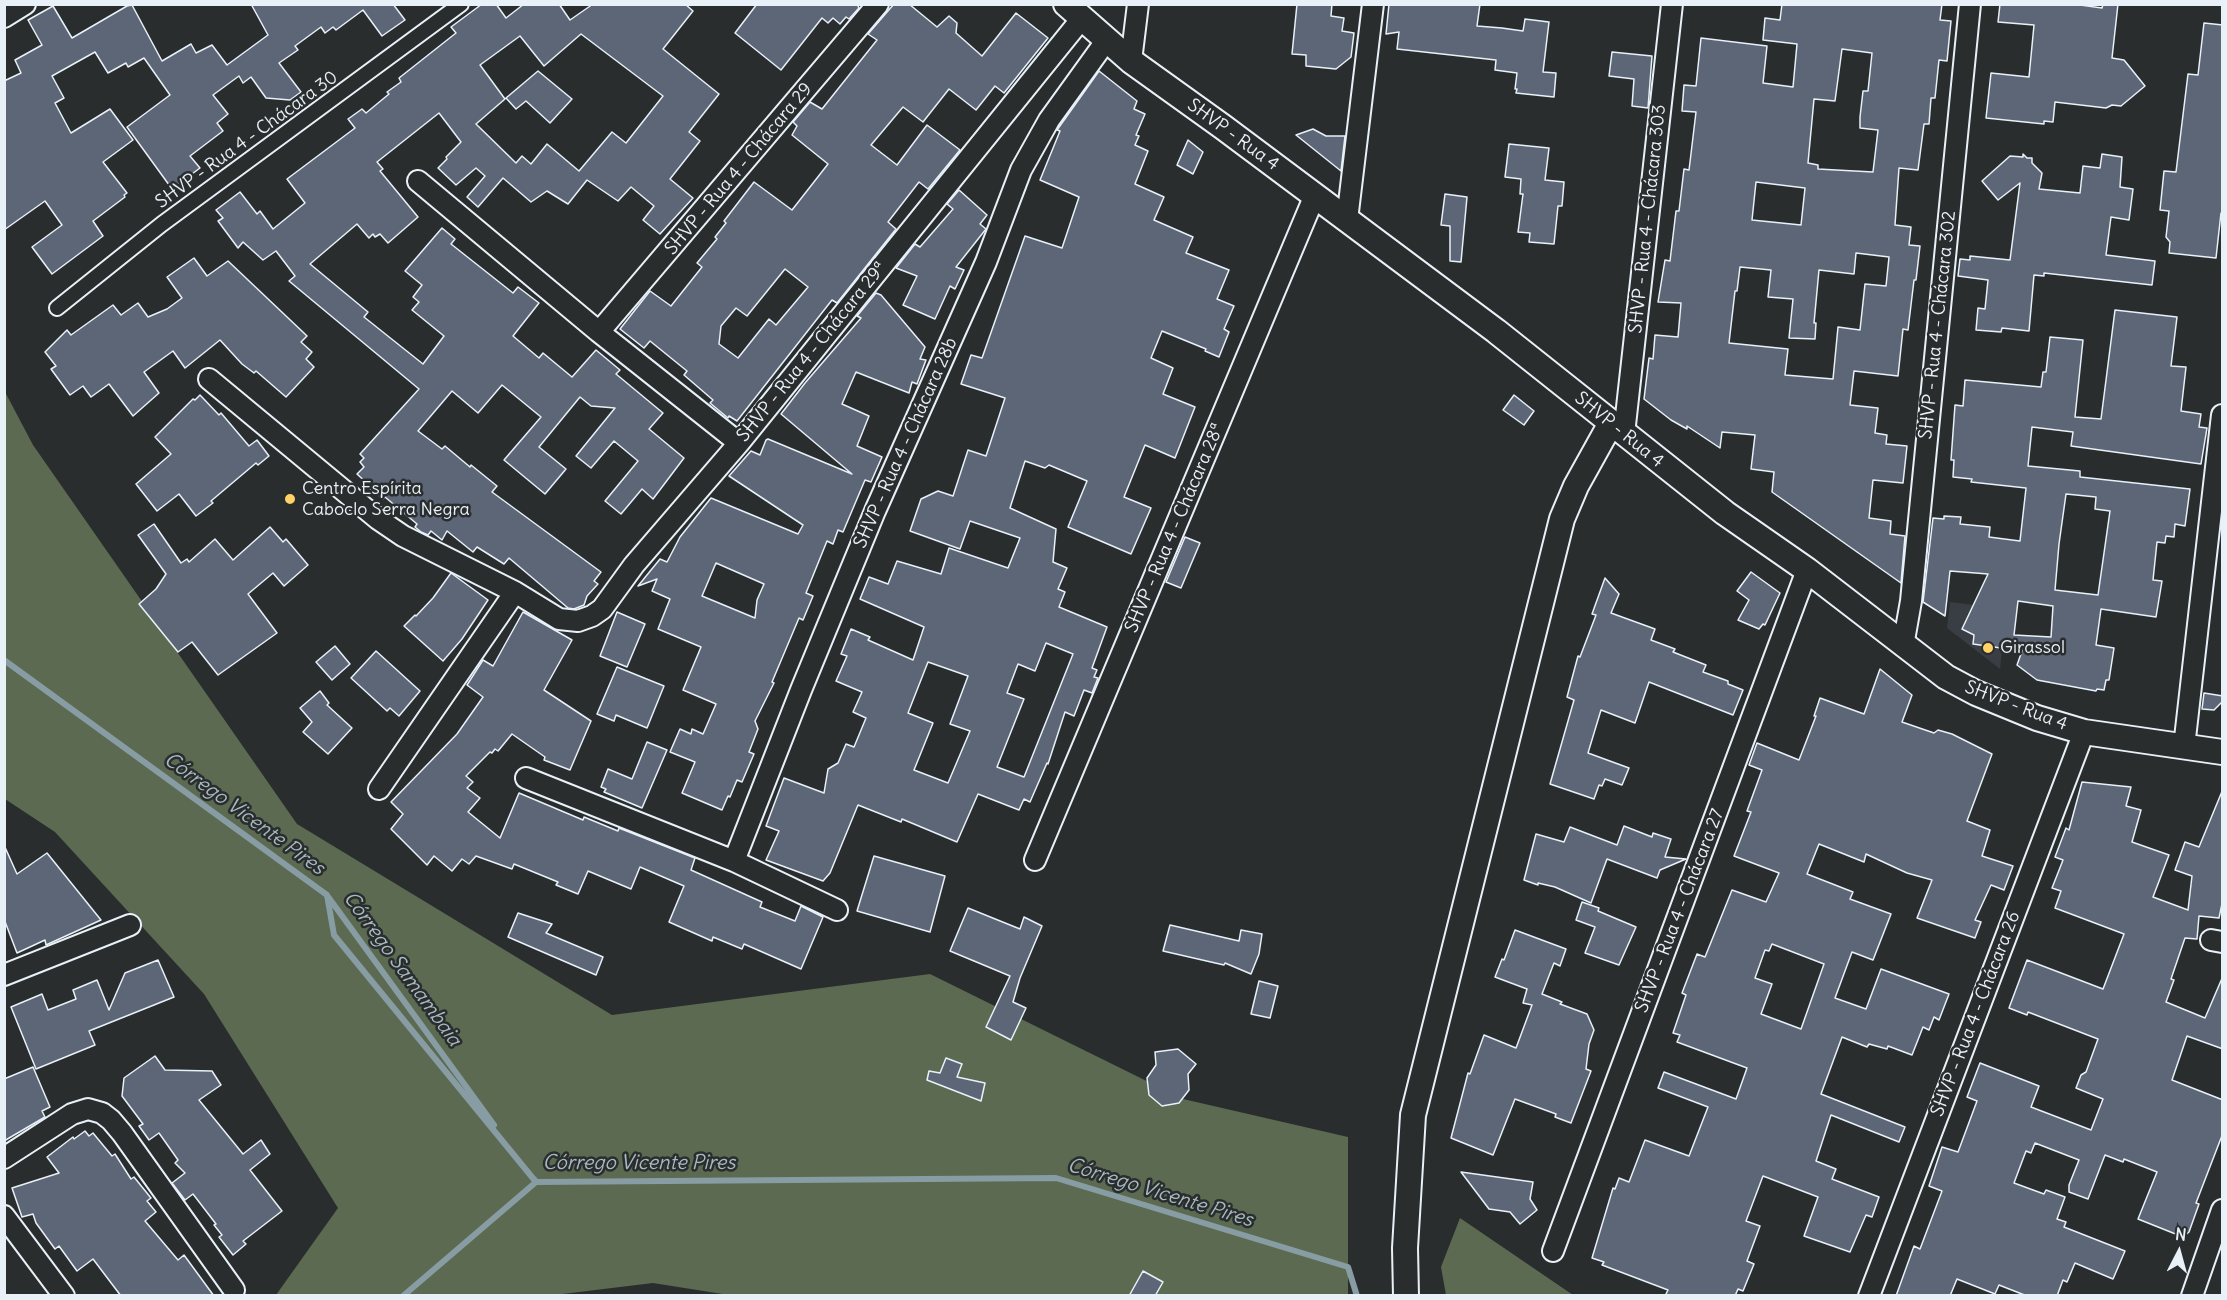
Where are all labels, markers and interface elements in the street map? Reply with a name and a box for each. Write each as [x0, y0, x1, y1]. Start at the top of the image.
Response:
street label: SHVP - Rua 4 - Chácara 30 [152, 67, 342, 213]
street label: SHVP - Rua 4 - Chácara 29 [661, 79, 817, 259]
street label: SHVP - Rua 4 [1183, 95, 1283, 175]
street label: SHVP - Rua 4 - Chácara 303 [1625, 103, 1671, 335]
street label: SHVP - Rua 4 - Chácara 302 [1915, 210, 1961, 440]
street label: SHVP - Rua 4 - Chácara 29ª [733, 258, 891, 446]
street label: SHVP - Rua 4 - Chácara 28b [850, 335, 962, 551]
street label: SHVP - Rua 4 [1570, 388, 1668, 472]
street label: SHVP - Rua 4 - Chácara 28ª [1121, 420, 1229, 636]
place label: Centro Espírita Caboclo Serra Negra [302, 478, 470, 520]
marker: Centro Espírita Caboclo Serra Negra [283, 492, 297, 506]
place label: Girassol [2000, 637, 2065, 659]
marker: Girassol [1981, 641, 1995, 655]
street label: SHVP - Rua 4 [1962, 677, 2070, 735]
water label: Córrego Vicente Pires [159, 748, 329, 880]
street label: SHVP - Rua 4 - Chácara 27 [1631, 806, 1729, 1016]
water label: Córrego Samambaia [338, 887, 466, 1051]
street label: SHVP - Rua 4 - Chácara 26 [1927, 908, 2025, 1120]
water label: Córrego Vicente Pires [543, 1151, 735, 1175]
water label: Córrego Vicente Pires [1064, 1153, 1256, 1233]
north arrow [2149, 1222, 2209, 1282]
text: N [2174, 1224, 2187, 1245]

